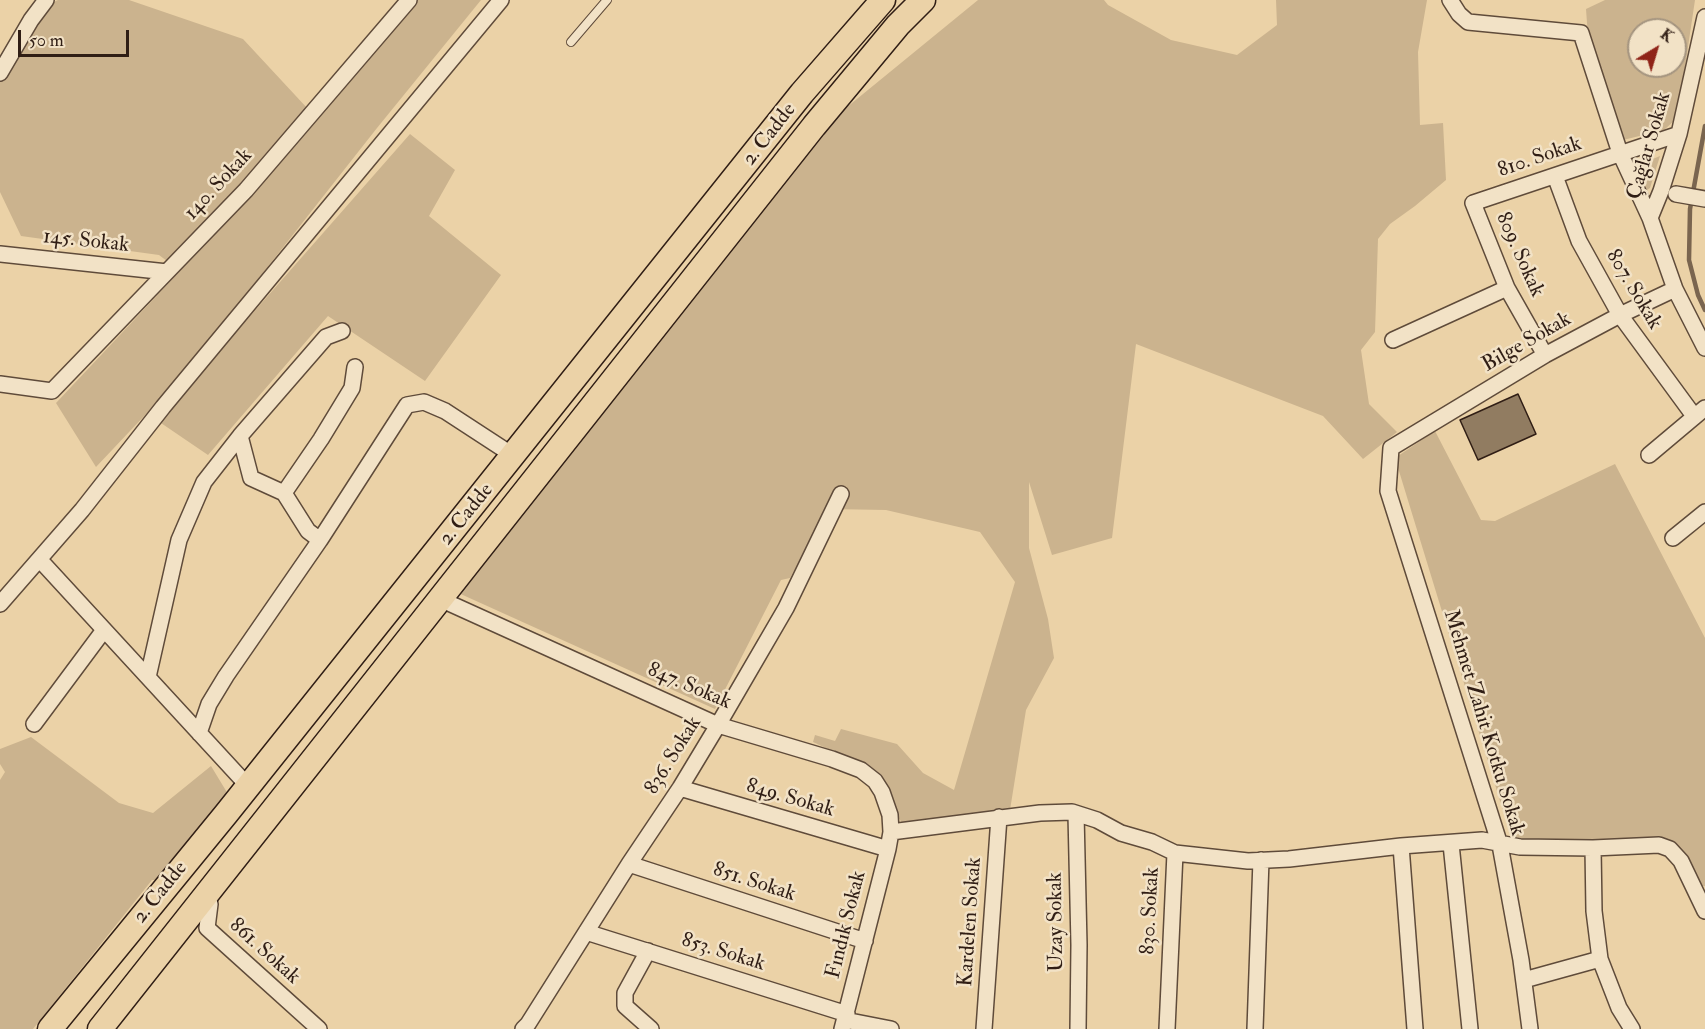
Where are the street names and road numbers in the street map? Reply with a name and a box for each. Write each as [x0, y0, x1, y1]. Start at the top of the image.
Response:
street label: Çağlar Sokak [1623, 89, 1677, 203]
street label: 2. Cadde [738, 99, 802, 171]
street label: 810. Sokak [1495, 132, 1585, 184]
street label: 140. Sokak [180, 144, 258, 226]
street label: 809. Sokak [1489, 209, 1549, 301]
street label: 145. Sokak [42, 225, 130, 259]
street label: 807. Sokak [1599, 246, 1667, 334]
street label: Bilge Sokak [1478, 307, 1576, 379]
street label: 2. Cadde [434, 479, 500, 551]
street label: Mehmet Zahit Kotku Sokak [1437, 607, 1529, 839]
street label: 847. Sokak [643, 658, 735, 716]
street label: 836. Sokak [640, 712, 708, 800]
street label: 849. Sokak [743, 774, 837, 824]
street label: Kardelen Sokak [954, 856, 988, 988]
street label: 2. Cadde [128, 857, 194, 929]
street label: 851. Sokak [710, 858, 798, 908]
street label: 830. Sokak [1136, 867, 1166, 955]
street label: Fındık Sokak [821, 868, 873, 982]
street label: Uzay Sokak [1044, 872, 1070, 972]
street label: 861. Sokak [223, 914, 305, 990]
street label: 853. Sokak [678, 928, 768, 978]

